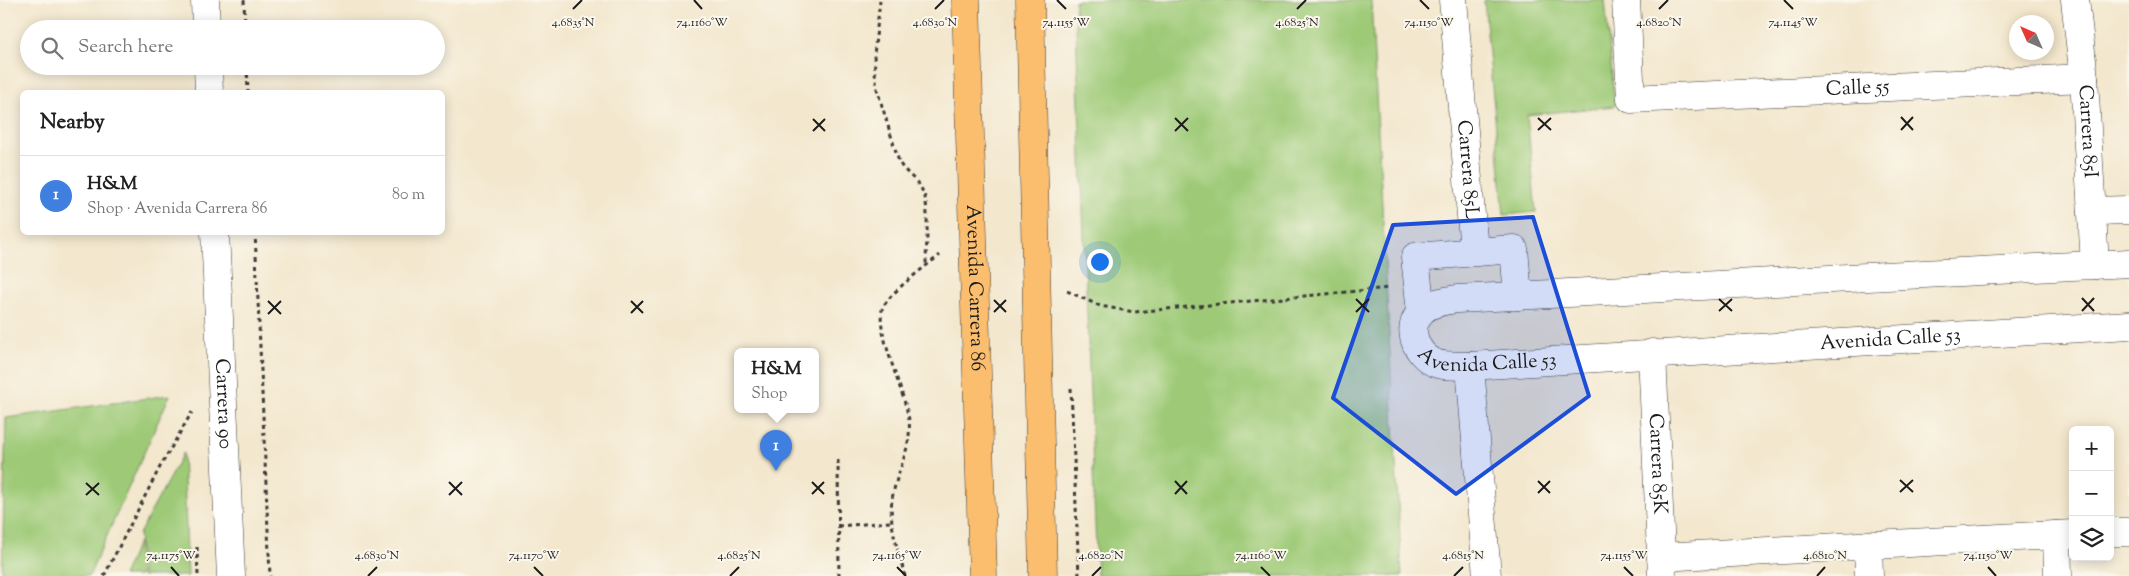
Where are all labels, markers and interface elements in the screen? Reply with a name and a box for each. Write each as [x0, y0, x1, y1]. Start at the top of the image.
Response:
text: 4.6835°N [552, 14, 595, 32]
text: 74.1160°W [677, 14, 728, 32]
text: 4.6830°N [913, 14, 958, 32]
text: 74.1155°W [1042, 14, 1090, 32]
text: 4.6825°N [1275, 14, 1319, 32]
text: 74.1150°W [1404, 14, 1454, 32]
text: 4.6820°N [1636, 14, 1682, 32]
text: 74.1145°W [1768, 14, 1818, 32]
north arrow [2009, 15, 2054, 60]
search box [20, 20, 445, 75]
icon: search [38, 34, 66, 62]
text: Search here [78, 34, 173, 61]
street label: Calle 55 [1825, 73, 1890, 104]
street label: Carrera 85I [2070, 84, 2104, 179]
text: Nearby [40, 108, 105, 138]
street label: Carrera 85L [1449, 119, 1486, 220]
text: H&M [87, 171, 137, 198]
text: 1 [53, 184, 59, 207]
text: 80 m [392, 184, 425, 207]
text: Shop · Avenida Carrera 86 [87, 198, 267, 221]
street label: Avenida Carrera 86 [958, 204, 991, 372]
your location [1087, 249, 1113, 275]
street label: Avenida Calle 53 [1819, 321, 1962, 359]
street label: Avenida Calle 53 [1410, 341, 1557, 381]
popup [734, 348, 819, 413]
text: H&M [751, 356, 802, 383]
street label: Carrera 90 [206, 358, 240, 450]
text: Shop [751, 383, 788, 406]
street label: Carrera 85K [1640, 413, 1674, 516]
map controls [2069, 426, 2114, 561]
button: + [2069, 426, 2114, 471]
pin: 1 [760, 430, 792, 471]
button: − [2069, 471, 2114, 516]
button: layers [2069, 516, 2114, 561]
text: 74.1175°W [147, 547, 196, 565]
text: 4.6830°N [355, 547, 400, 565]
text: 74.1170°W [509, 547, 560, 565]
text: 4.6825°N [717, 547, 761, 565]
text: 74.1165°W [873, 547, 922, 565]
text: 4.6820°N [1078, 547, 1124, 565]
text: 74.1160°W [1236, 547, 1287, 565]
text: 4.6815°N [1442, 547, 1484, 565]
text: 74.1155°W [1600, 547, 1648, 565]
text: 4.6810°N [1803, 547, 1847, 565]
text: 74.1150°W [1963, 547, 2013, 565]

